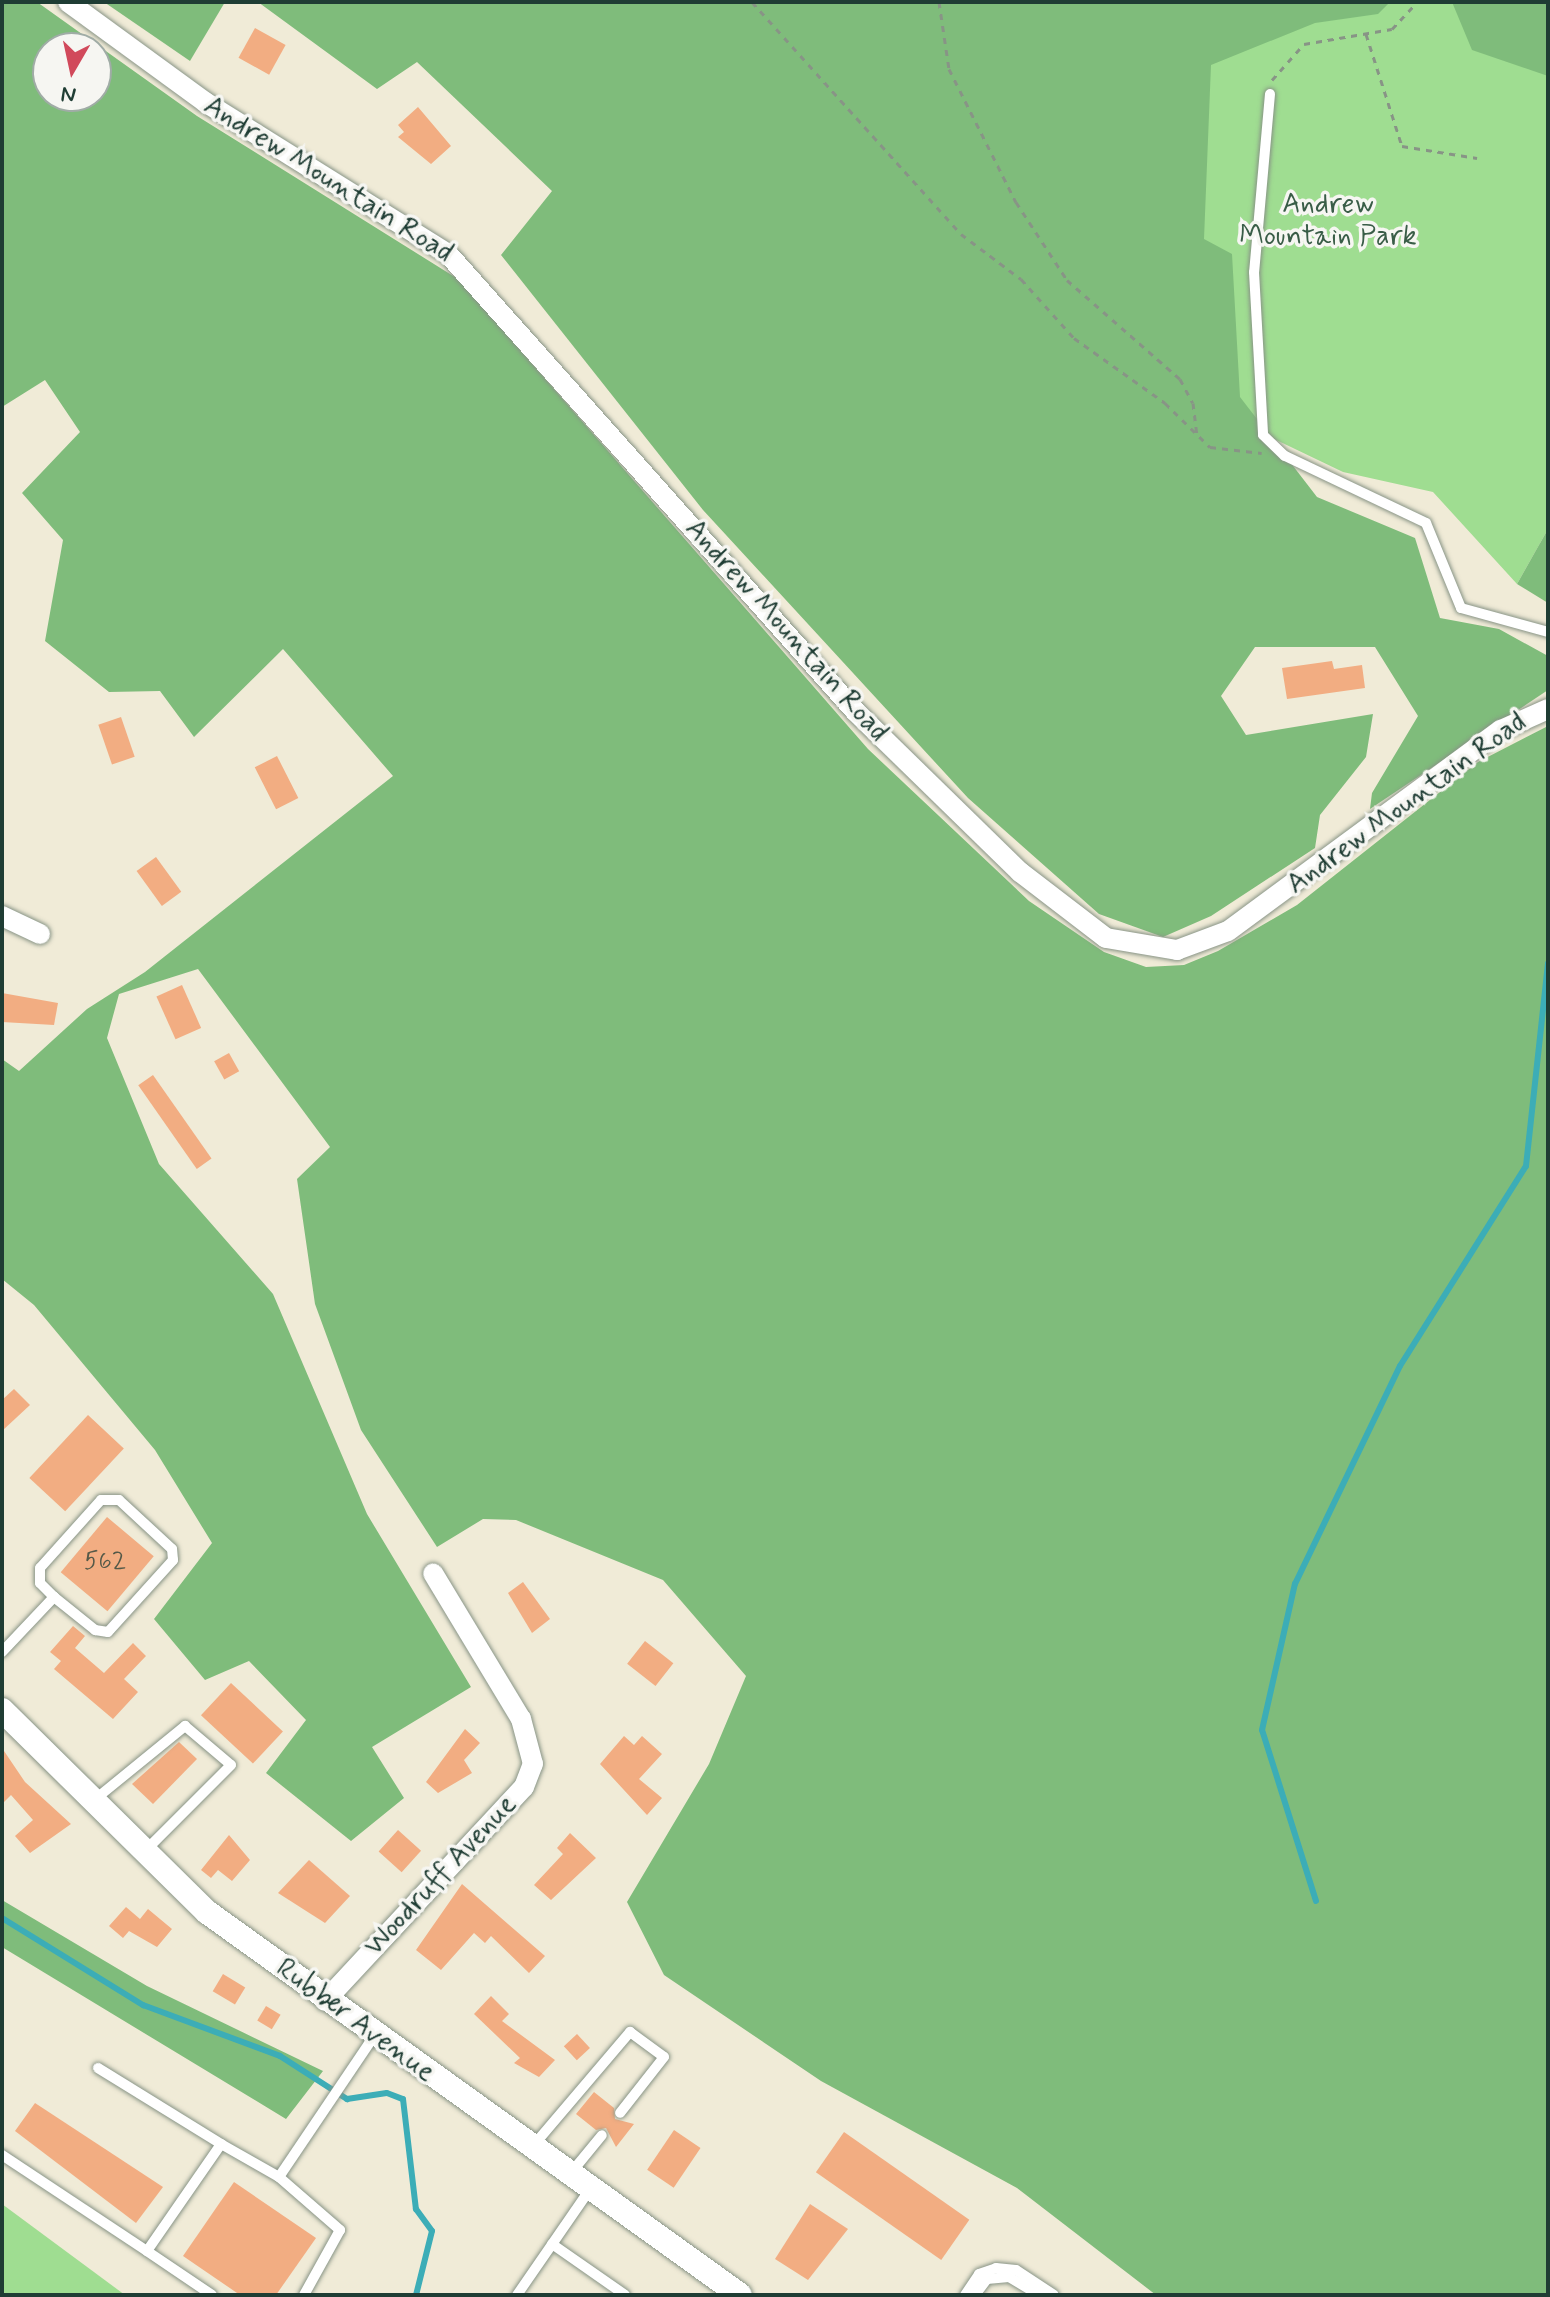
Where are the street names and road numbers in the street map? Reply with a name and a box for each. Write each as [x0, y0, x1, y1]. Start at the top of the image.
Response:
street label: Andrew Mountain Road [203, 93, 453, 267]
street label: Andrew Mountain Road [682, 518, 890, 744]
street label: Andrew Mountain Road [1286, 710, 1528, 898]
street label: Woodruff Avenue [357, 1788, 525, 1964]
street label: Rubber Avenue [272, 1954, 438, 2088]

